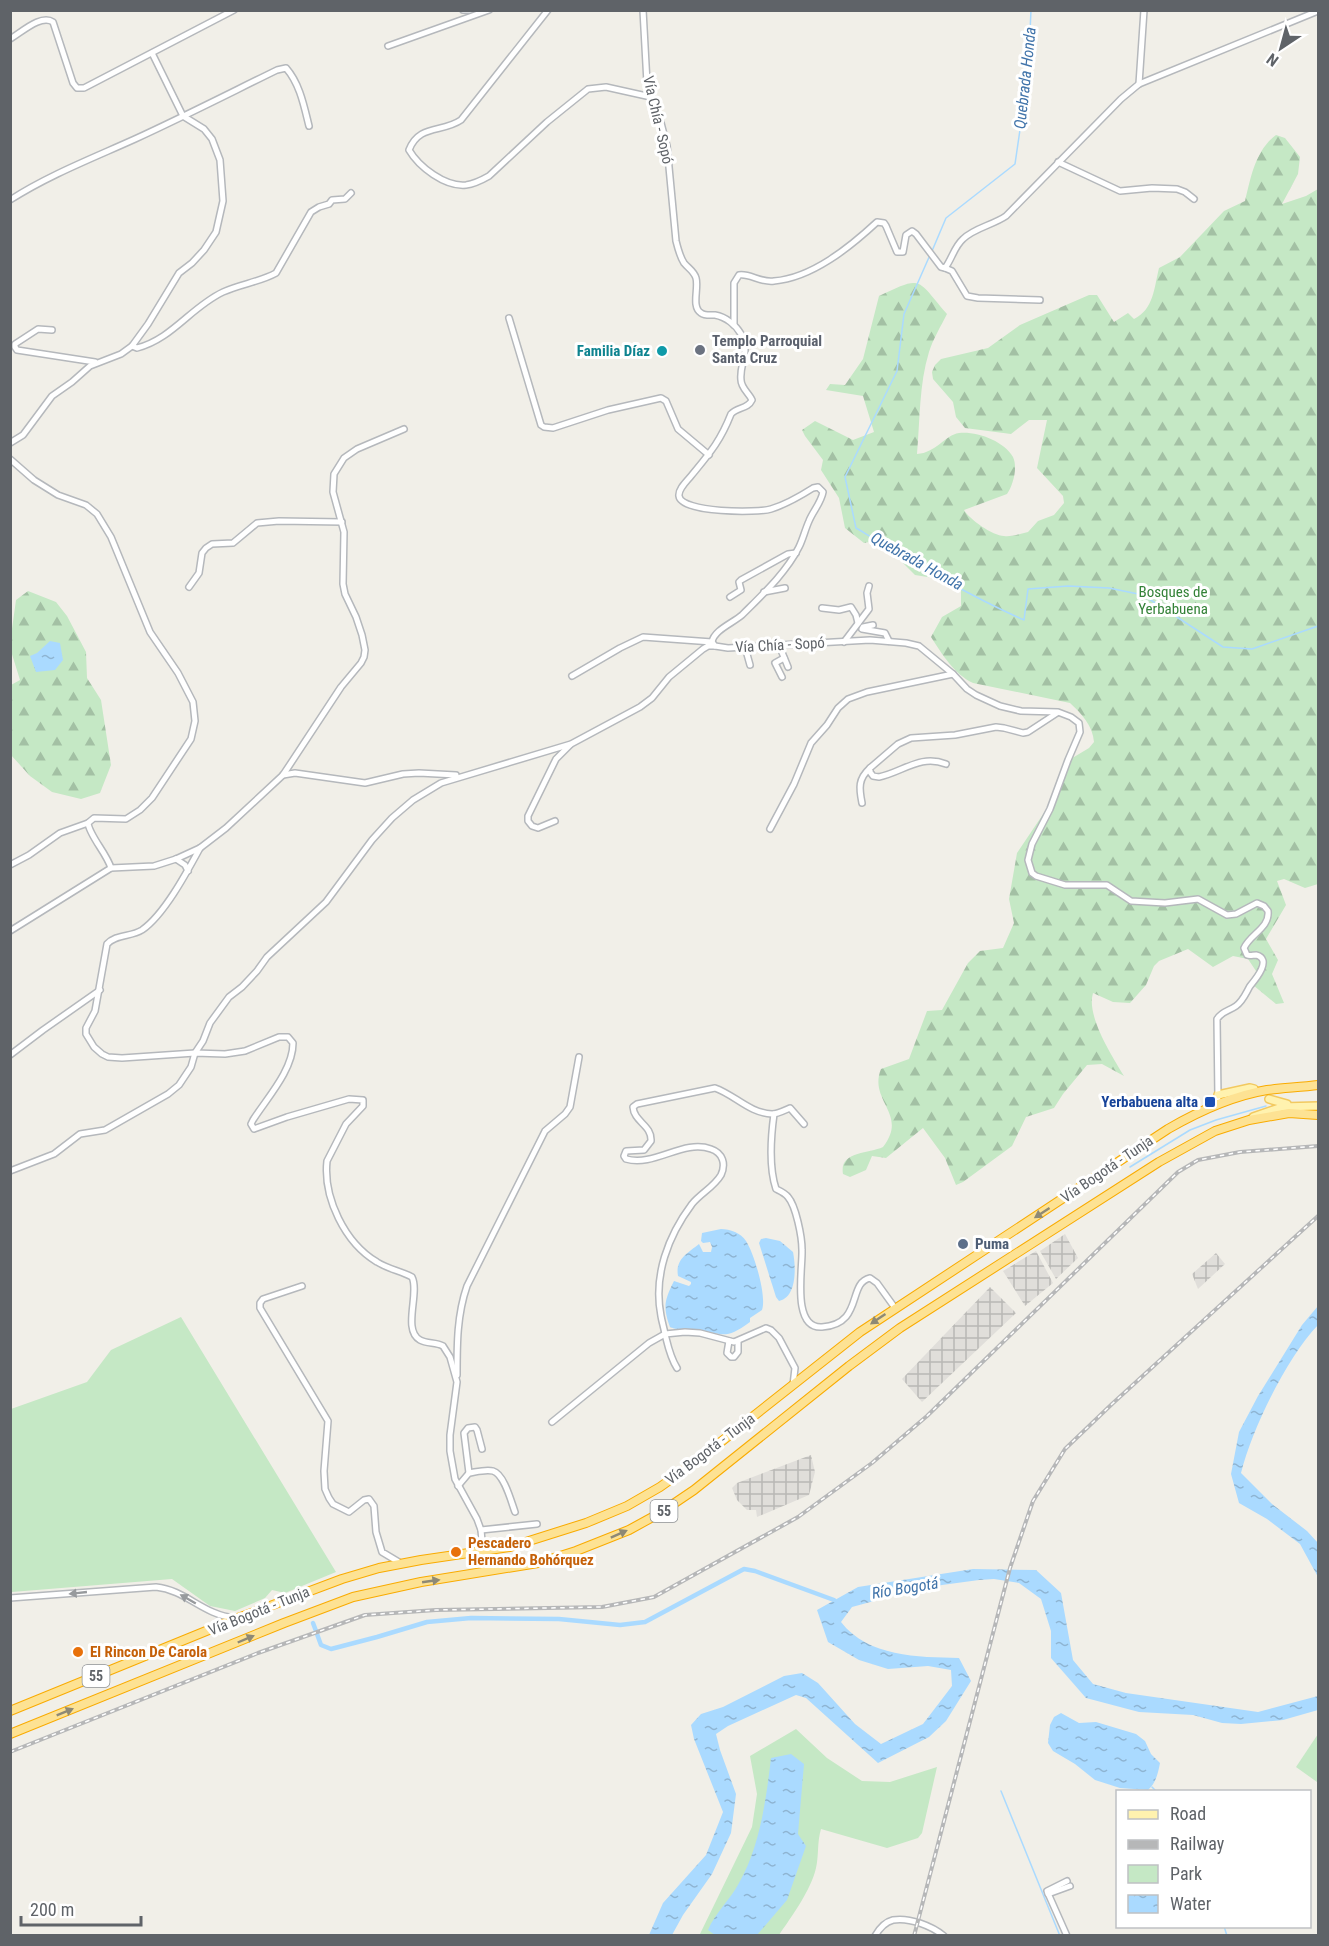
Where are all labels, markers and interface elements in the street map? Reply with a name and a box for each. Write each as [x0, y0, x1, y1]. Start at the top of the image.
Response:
north arrow [1251, 18, 1311, 78]
water label: Quebrada Honda [1010, 26, 1040, 130]
text: N [1263, 49, 1282, 70]
street label: Vía Chía - Sopó [639, 74, 677, 166]
place label: Templo Parroquial Santa Cruz [712, 332, 822, 367]
place label: Familia Díaz [577, 342, 650, 360]
marker: Templo Parroquial Santa Cruz [693, 343, 707, 357]
marker: Familia Díaz [655, 344, 669, 358]
water label: Quebrada Honda [868, 528, 966, 594]
park label: Bosques de Yerbabuena [1138, 583, 1208, 618]
street label: Vía Chía - Sopó [735, 634, 825, 656]
place label: Yerbabuena alta [1101, 1093, 1198, 1111]
marker: Yerbabuena alta [1203, 1095, 1217, 1109]
street label: Vía Bogotá - Tunja [1057, 1132, 1157, 1206]
one-way arrow [1033, 1207, 1050, 1218]
place label: Puma [975, 1235, 1009, 1253]
marker: Puma [956, 1237, 970, 1251]
one-way arrow [871, 1313, 887, 1325]
street label: Vía Bogotá - Tunja [662, 1410, 758, 1488]
road number: 55 [650, 1500, 678, 1522]
one-way arrow [611, 1529, 629, 1539]
place label: Pescadero Hernando Bohórquez [468, 1534, 594, 1569]
marker: Pescadero Hernando Bohórquez [449, 1545, 463, 1559]
water label: Río Bogotá [870, 1573, 940, 1603]
one-way arrow [421, 1576, 440, 1585]
street label: Vía Bogotá - Tunja [206, 1583, 312, 1639]
one-way arrow [69, 1588, 88, 1598]
one-way arrow [179, 1594, 196, 1604]
one-way arrow [237, 1634, 255, 1644]
place label: El Rincon De Carola [90, 1643, 207, 1661]
marker: El Rincon De Carola [71, 1645, 85, 1659]
road number: 55 [82, 1665, 110, 1687]
one-way arrow [56, 1707, 74, 1717]
legend [1116, 1790, 1311, 1928]
text: Road [1170, 1803, 1206, 1824]
text: Railway [1170, 1833, 1225, 1854]
text: Park [1170, 1863, 1202, 1884]
scale bar [21, 1889, 141, 1927]
text: Water [1170, 1893, 1212, 1914]
text: 200 m [30, 1899, 74, 1920]

